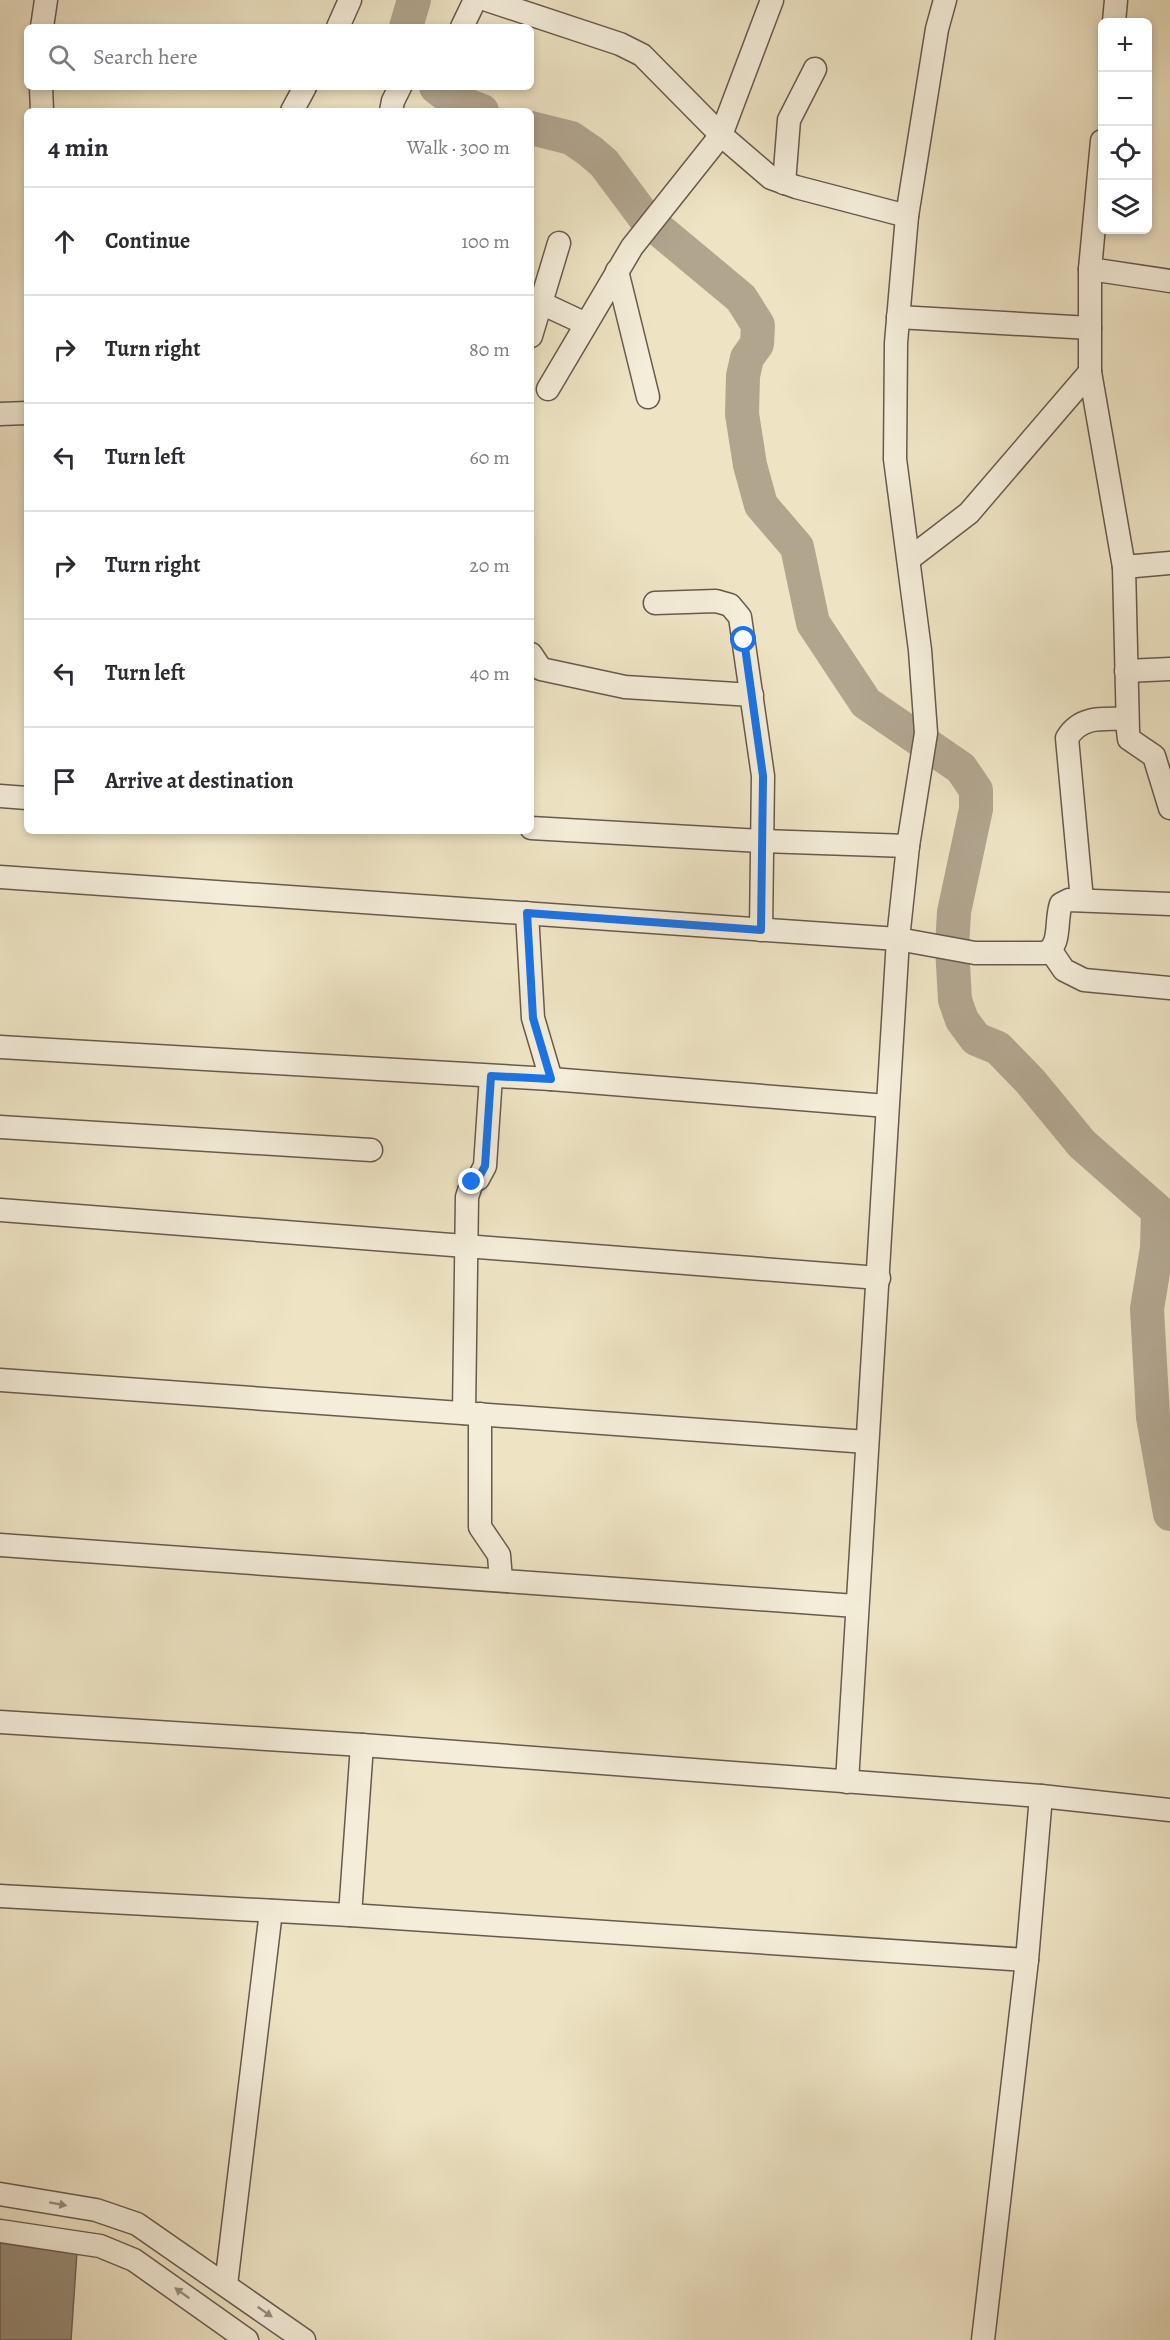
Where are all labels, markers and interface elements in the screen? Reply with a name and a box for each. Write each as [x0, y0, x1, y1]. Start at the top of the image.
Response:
map controls [1098, 18, 1152, 234]
button: + [1098, 18, 1152, 72]
search box [24, 24, 534, 90]
icon: search [45, 41, 78, 74]
text: Search here [93, 42, 198, 72]
button: − [1098, 72, 1152, 126]
button: locate [1098, 126, 1152, 180]
text: 4 min [48, 130, 109, 165]
text: Walk · 300 m [407, 134, 510, 161]
button: layers [1098, 180, 1152, 234]
icon: ahead [48, 225, 81, 258]
text: Continue [105, 226, 190, 256]
text: 100 m [461, 228, 510, 255]
icon: right [48, 333, 81, 366]
text: Turn right [105, 334, 201, 364]
text: 80 m [469, 336, 510, 363]
icon: left [48, 441, 81, 474]
text: Turn left [105, 442, 185, 472]
text: 60 m [470, 444, 510, 471]
icon: right [48, 549, 81, 582]
text: Turn right [105, 550, 201, 580]
text: 20 m [469, 552, 510, 579]
route start [730, 626, 756, 652]
icon: left [48, 657, 81, 690]
text: Turn left [105, 658, 185, 688]
text: 40 m [470, 660, 510, 687]
icon: arrive [48, 765, 81, 798]
text: Arrive at destination [105, 766, 294, 796]
route end [458, 1168, 484, 1194]
one-way arrow [48, 2199, 67, 2208]
one-way arrow [175, 2288, 190, 2300]
one-way arrow [256, 2306, 272, 2318]

